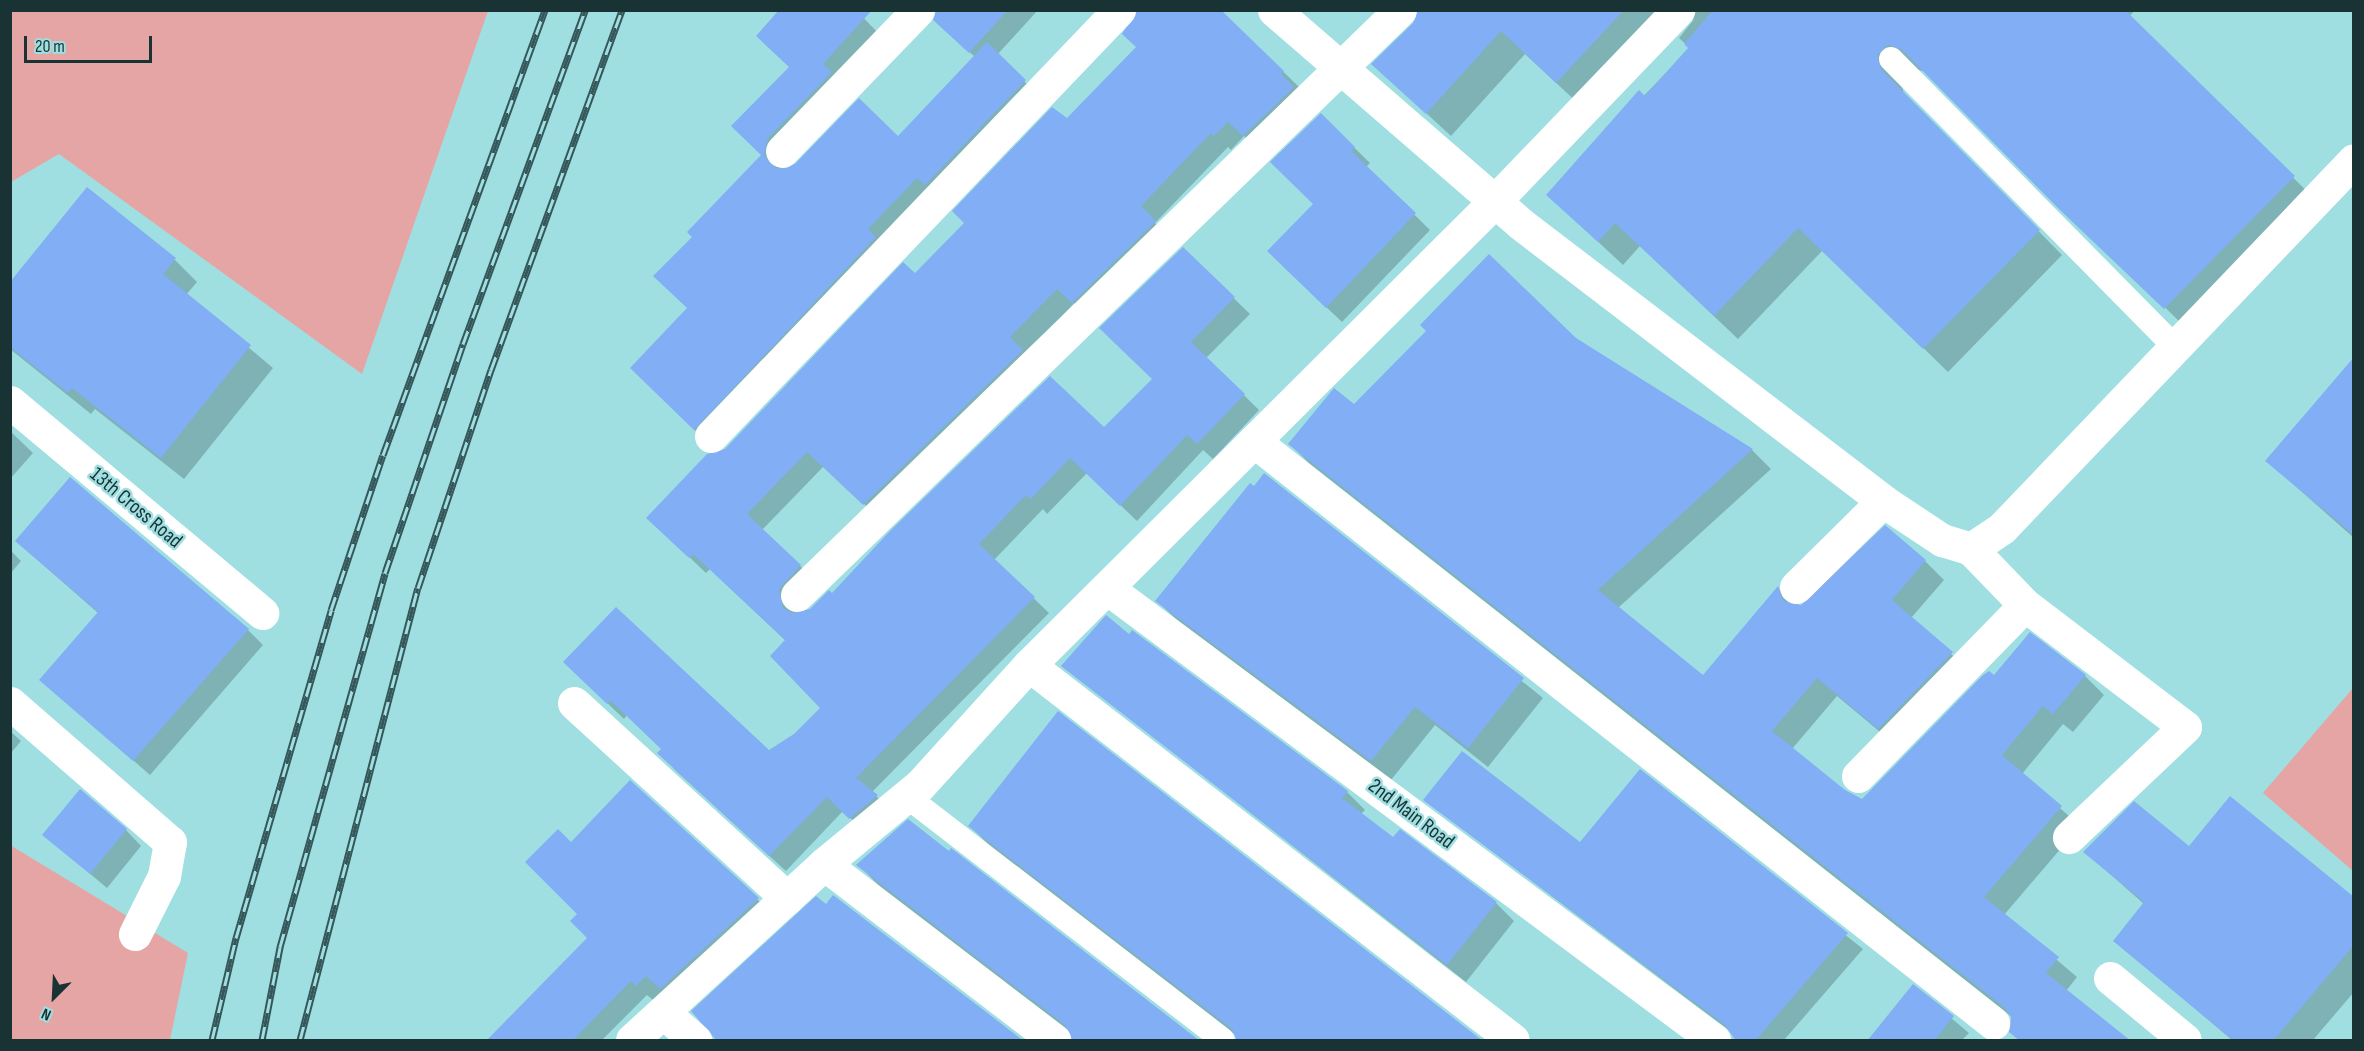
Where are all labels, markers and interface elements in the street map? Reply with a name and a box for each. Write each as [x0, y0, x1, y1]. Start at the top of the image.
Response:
scale bar [27, 24, 154, 62]
text: 20 m [35, 36, 65, 57]
street label: 13th Cross Road [85, 462, 187, 554]
street label: 2nd Main Road [1363, 773, 1459, 855]
north arrow [24, 967, 84, 1027]
text: N [39, 1003, 54, 1024]

